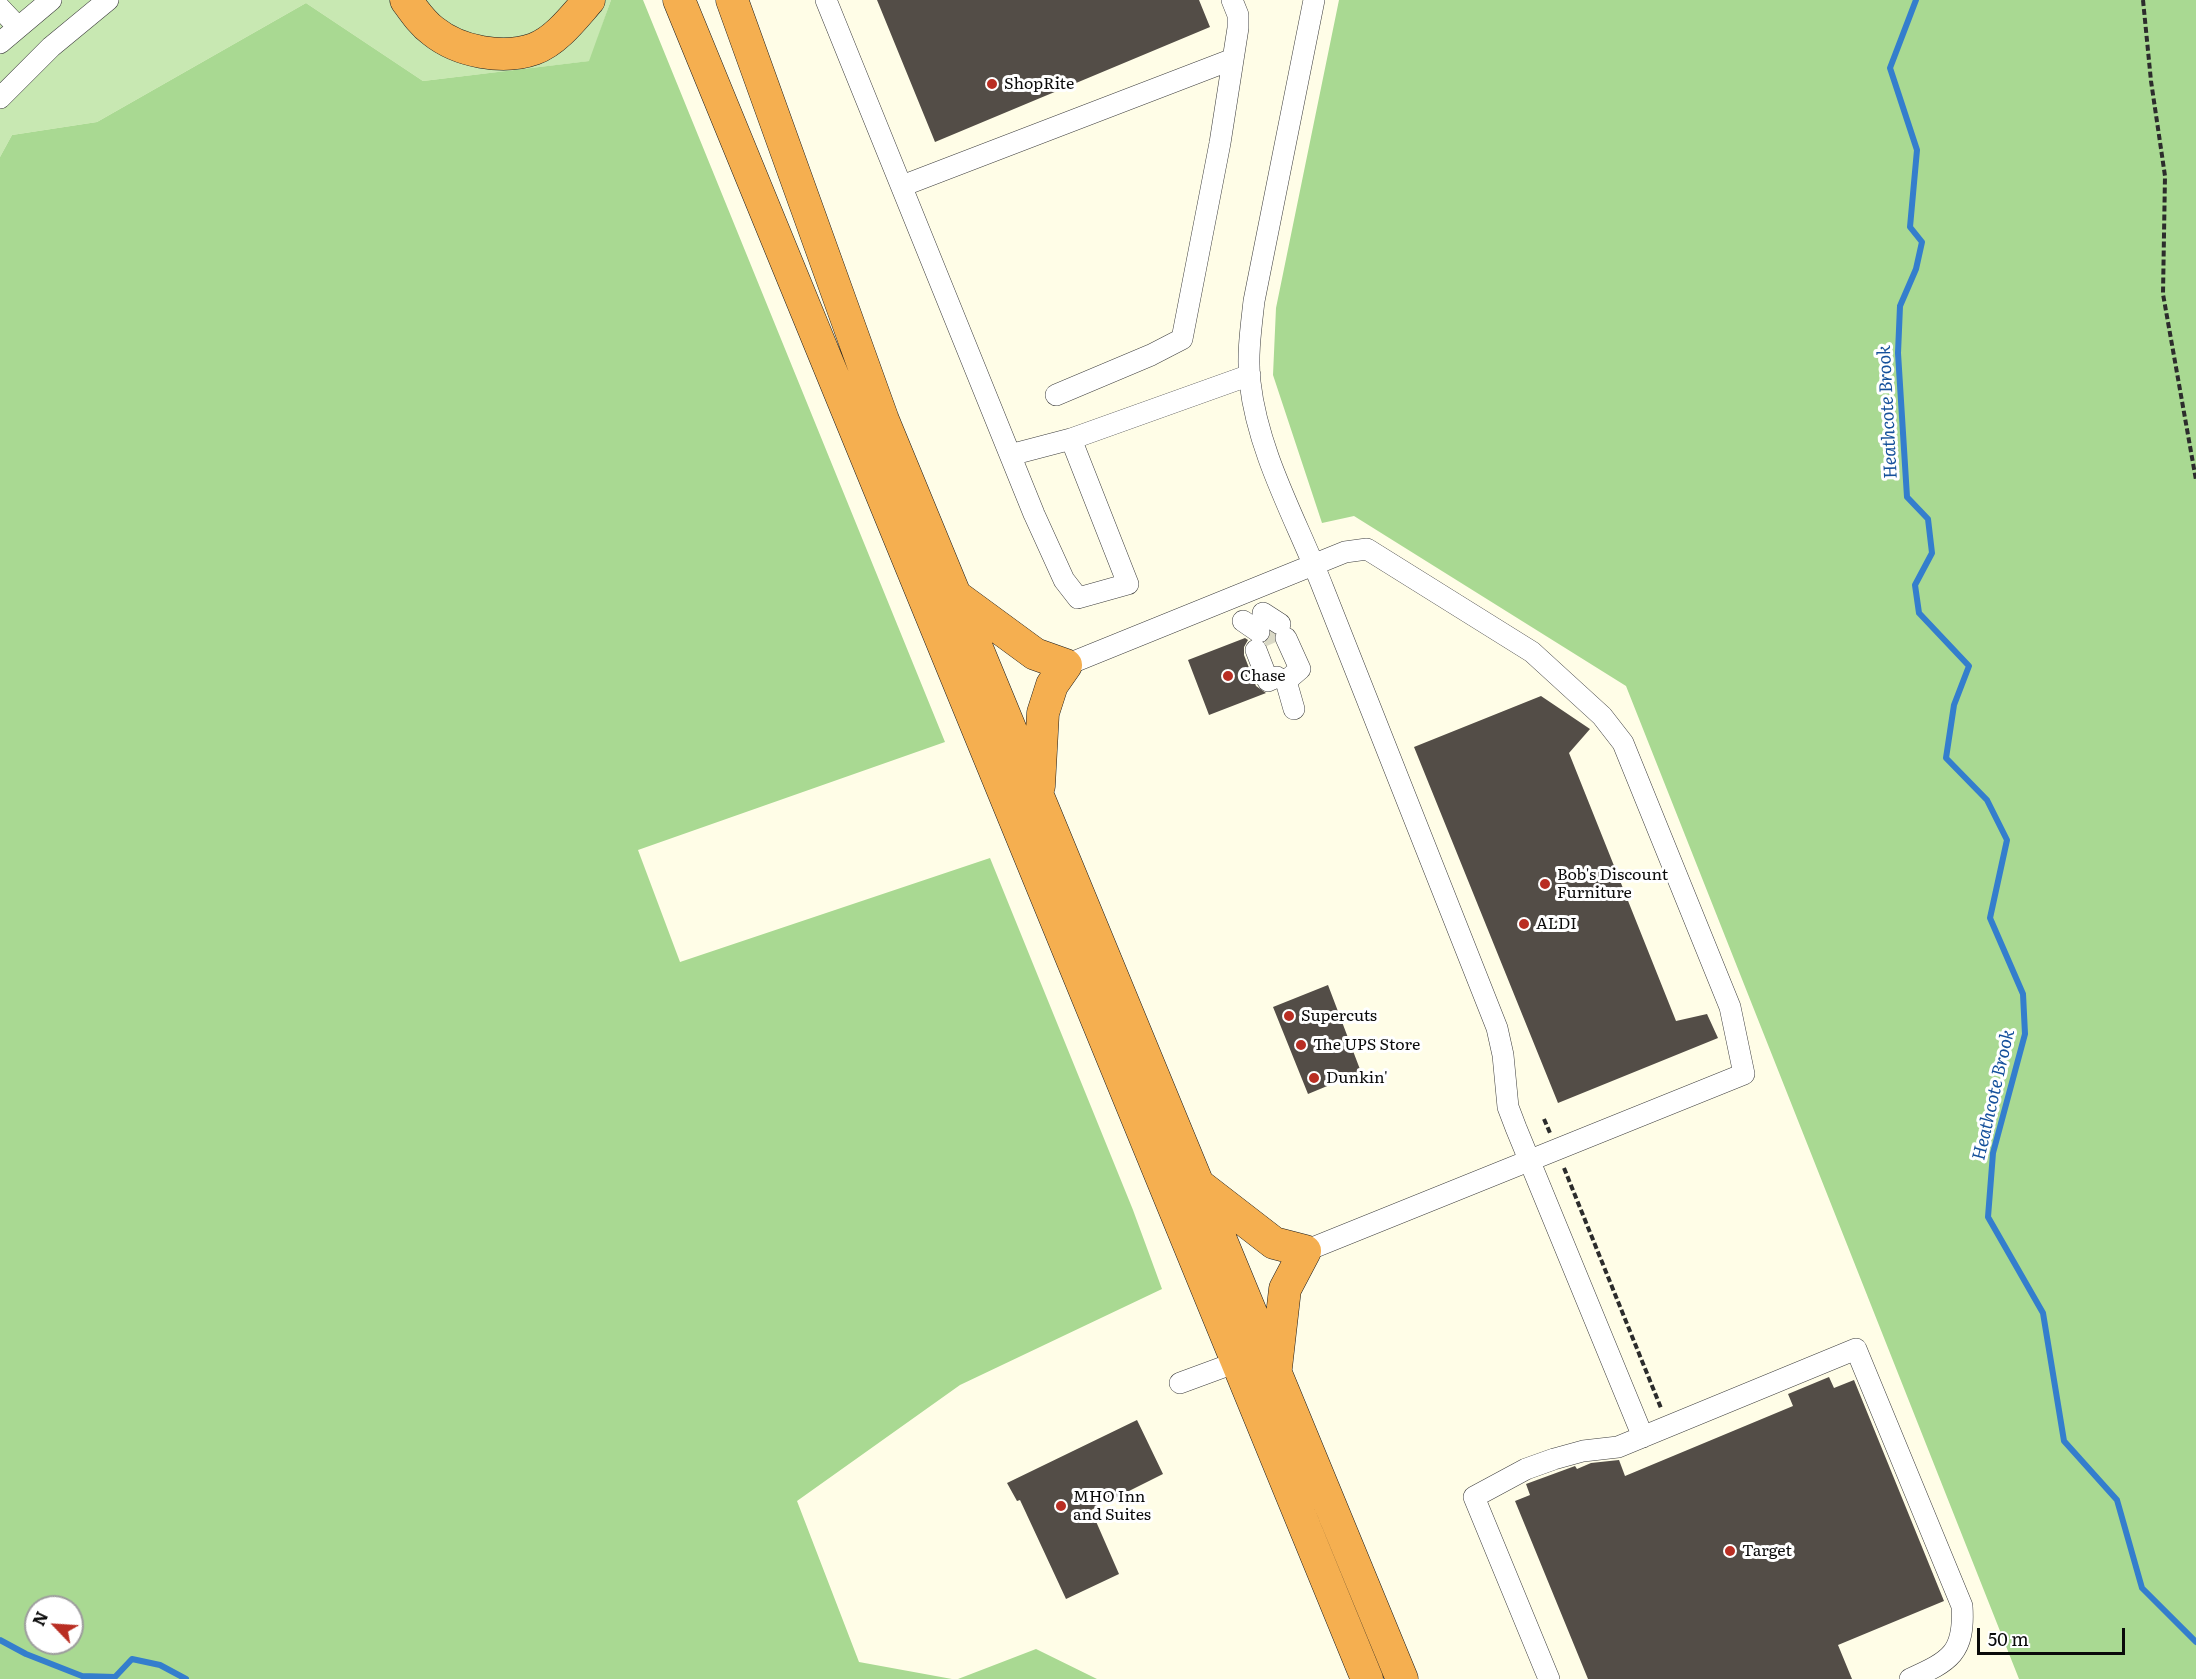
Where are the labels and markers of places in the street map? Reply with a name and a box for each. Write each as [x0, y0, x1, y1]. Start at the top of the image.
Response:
place label: ShopRite [1004, 74, 1074, 94]
marker: ShopRite [985, 77, 999, 91]
place label: Chase [1240, 666, 1286, 686]
marker: Chase [1221, 669, 1235, 683]
place label: Bob's Discount Furniture [1557, 865, 1668, 903]
marker: Bob's Discount Furniture [1538, 877, 1552, 891]
place label: ALDI [1536, 914, 1577, 934]
marker: ALDI [1517, 917, 1531, 931]
place label: Supercuts [1301, 1006, 1377, 1026]
marker: Supercuts [1282, 1009, 1296, 1023]
place label: The UPS Store [1313, 1035, 1420, 1055]
marker: The UPS Store [1294, 1038, 1308, 1052]
place label: Dunkin' [1326, 1068, 1388, 1088]
marker: Dunkin' [1307, 1071, 1321, 1085]
place label: MHO Inn and Suites [1073, 1487, 1151, 1525]
marker: MHO Inn and Suites [1054, 1499, 1068, 1513]
place label: Target [1742, 1541, 1792, 1561]
marker: Target [1723, 1544, 1737, 1558]

